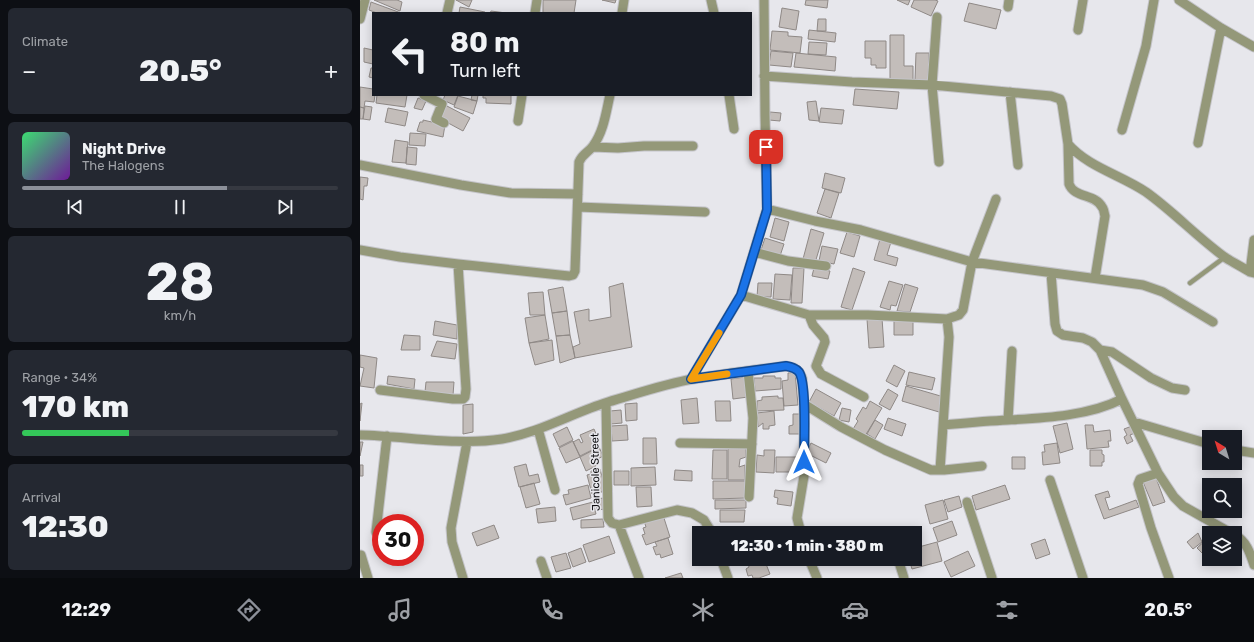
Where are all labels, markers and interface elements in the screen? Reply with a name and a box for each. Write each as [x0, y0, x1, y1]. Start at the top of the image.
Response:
text: 80 m [450, 26, 520, 59]
icon: left [384, 28, 436, 80]
text: Climate [22, 34, 68, 49]
text: 20.5° [139, 53, 222, 89]
text: − [22, 58, 36, 85]
text: + [324, 58, 338, 85]
text: Turn left [450, 60, 520, 82]
pin [749, 130, 783, 164]
icon: arrive [755, 136, 777, 158]
text: Night Drive [82, 140, 166, 158]
text: The Halogens [82, 158, 164, 173]
icon: previous [64, 196, 86, 218]
icon: pause [169, 196, 191, 218]
icon: next [274, 196, 296, 218]
text: 28 [145, 251, 215, 313]
text: km/h [164, 308, 196, 323]
text: Range · 34% [22, 370, 97, 385]
text: 170 km [22, 389, 129, 425]
north arrow [1202, 430, 1242, 470]
map controls [1202, 430, 1242, 566]
street label: Janicole Street [588, 432, 603, 511]
position arrow [783, 441, 825, 483]
button: search [1202, 478, 1242, 518]
text: Arrival [22, 490, 61, 505]
text: 12:30 [22, 509, 109, 545]
speed limit sign: 30 [372, 514, 424, 566]
button: layers [1202, 526, 1242, 566]
text: 12:30 · 1 min · 380 m [731, 537, 883, 555]
icon: directions [235, 596, 263, 624]
icon: music [386, 596, 414, 624]
icon: phone [538, 596, 566, 624]
icon: climate [689, 596, 717, 624]
icon: car [841, 596, 869, 624]
icon: filters [993, 596, 1021, 624]
text: 12:29 [62, 599, 111, 621]
text: 20.5° [1144, 599, 1192, 621]

